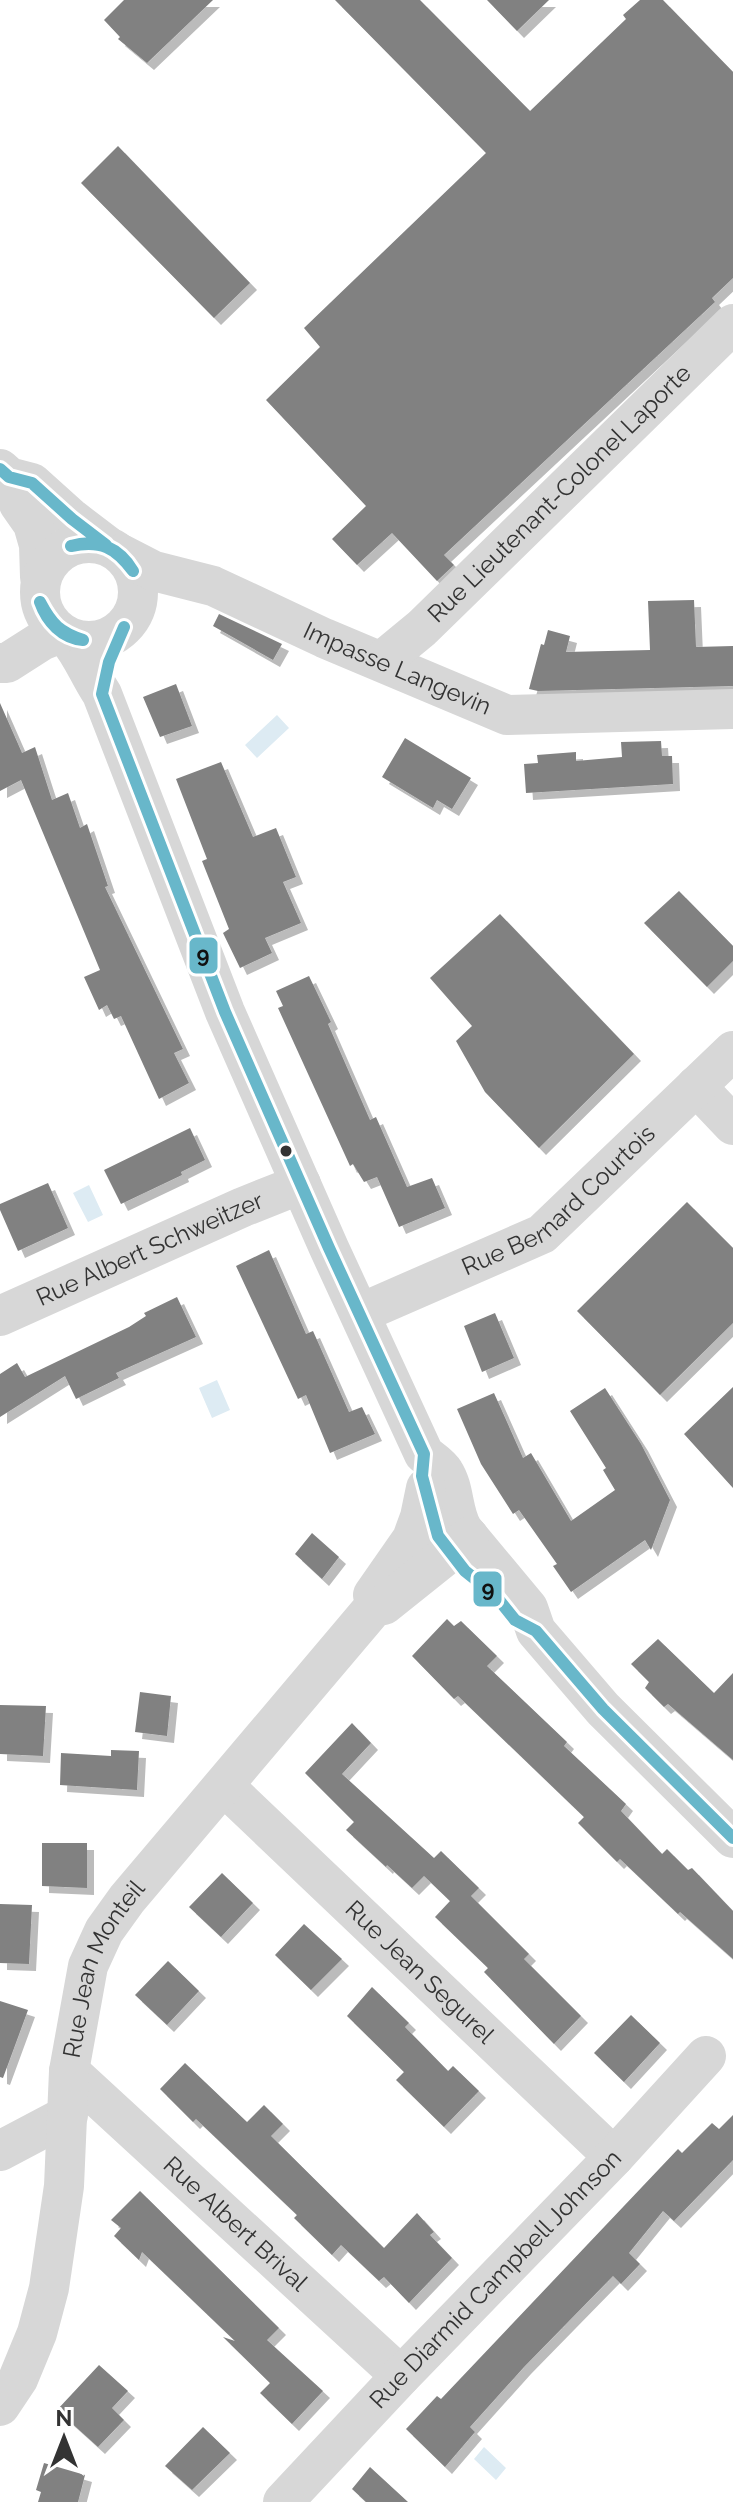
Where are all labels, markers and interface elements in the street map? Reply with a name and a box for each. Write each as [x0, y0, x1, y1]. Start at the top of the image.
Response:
street label: Rue Lieutenant-Colonel Laporte [421, 358, 697, 628]
street label: Impasse Langevin [299, 615, 496, 721]
line badge: 9 [188, 936, 219, 975]
text: 9 [197, 942, 210, 968]
street label: Rue Bernard Courtois [457, 1119, 661, 1281]
unlabelled marker [278, 1143, 294, 1159]
street label: Rue Albert Schweitzer [31, 1185, 268, 1312]
line badge: 9 [472, 1570, 503, 1608]
text: 9 [482, 1576, 495, 1602]
street label: Rue Jean Monteil [57, 1874, 151, 2060]
street label: Rue Jean Segurel [340, 1894, 501, 2050]
street label: Rue Diarmid Campbell Johnson [363, 2143, 627, 2414]
street label: Rue Albert Brival [158, 2150, 314, 2297]
north arrow [24, 2398, 104, 2478]
text: N [56, 2405, 72, 2431]

